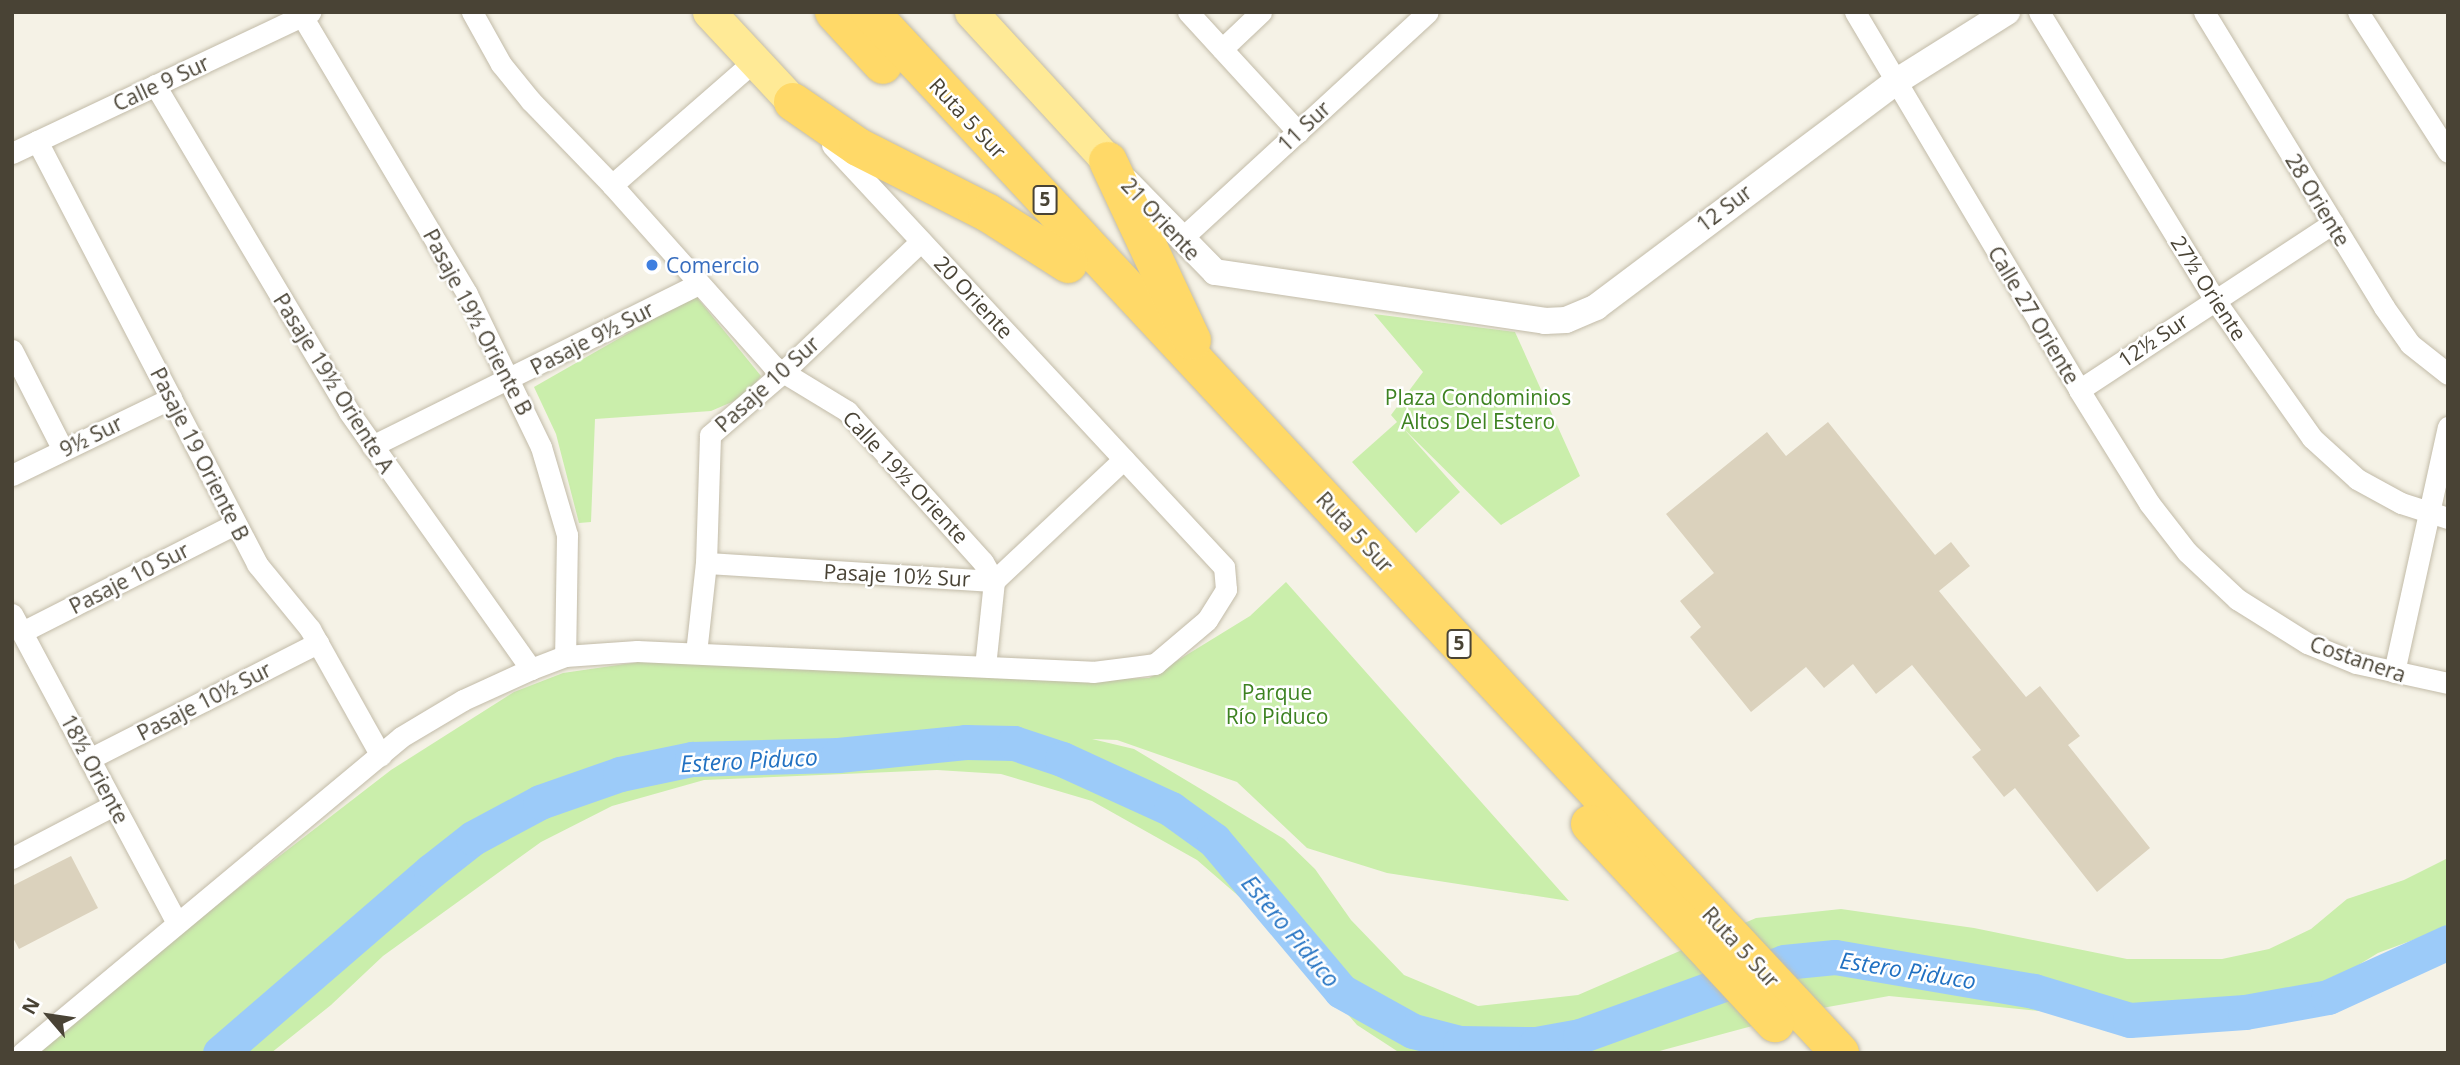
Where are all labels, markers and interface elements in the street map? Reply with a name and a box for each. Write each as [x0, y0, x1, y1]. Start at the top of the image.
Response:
street label: Calle 9 Sur [109, 50, 213, 116]
street label: Ruta 5 Sur [924, 73, 1012, 163]
street label: 11 Sur [1273, 95, 1335, 157]
street label: 28 Oriente [2281, 149, 2355, 251]
street label: 21 Oriente [1116, 173, 1206, 265]
street label: 12 Sur [1691, 179, 1757, 237]
road number: 5 [1031, 184, 1059, 216]
street label: Pasaje 19½ Oriente B [418, 225, 538, 419]
street label: 27½ Oriente [2166, 231, 2252, 345]
street label: Calle 27 Oriente [1983, 241, 2085, 389]
street label: 20 Oriente [929, 251, 1019, 343]
place label: Comercio [666, 252, 760, 278]
marker: Comercio [644, 257, 660, 273]
street label: Pasaje 19½ Oriente A [268, 289, 400, 477]
street label: Pasaje 9½ Sur [526, 296, 658, 380]
street label: 12½ Sur [2113, 308, 2193, 372]
street label: Pasaje 10 Sur [710, 331, 824, 437]
street label: Pasaje 19 Oriente B [145, 363, 255, 545]
park label: Plaza Condominios Altos Del Estero [1385, 384, 1571, 434]
street label: Calle 19½ Oriente [838, 405, 974, 549]
street label: 9½ Sur [56, 410, 126, 462]
street label: Ruta 5 Sur [1311, 487, 1399, 577]
street label: Pasaje 10 Sur [65, 537, 193, 619]
street label: Pasaje 10½ Sur [823, 559, 971, 591]
road number: 5 [1445, 628, 1473, 660]
street label: Costanera [2307, 631, 2409, 687]
street label: Pasaje 10½ Sur [133, 656, 275, 746]
park label: Parque Río Piduco [1226, 679, 1328, 729]
street label: 18½ Oriente [56, 710, 134, 828]
water label: Estero Piduco [680, 743, 818, 777]
water label: Estero Piduco [1236, 869, 1346, 993]
street label: Ruta 5 Sur [1697, 902, 1785, 992]
water label: Estero Piduco [1838, 946, 1978, 994]
north arrow [14, 981, 84, 1051]
text: N [16, 993, 46, 1019]

